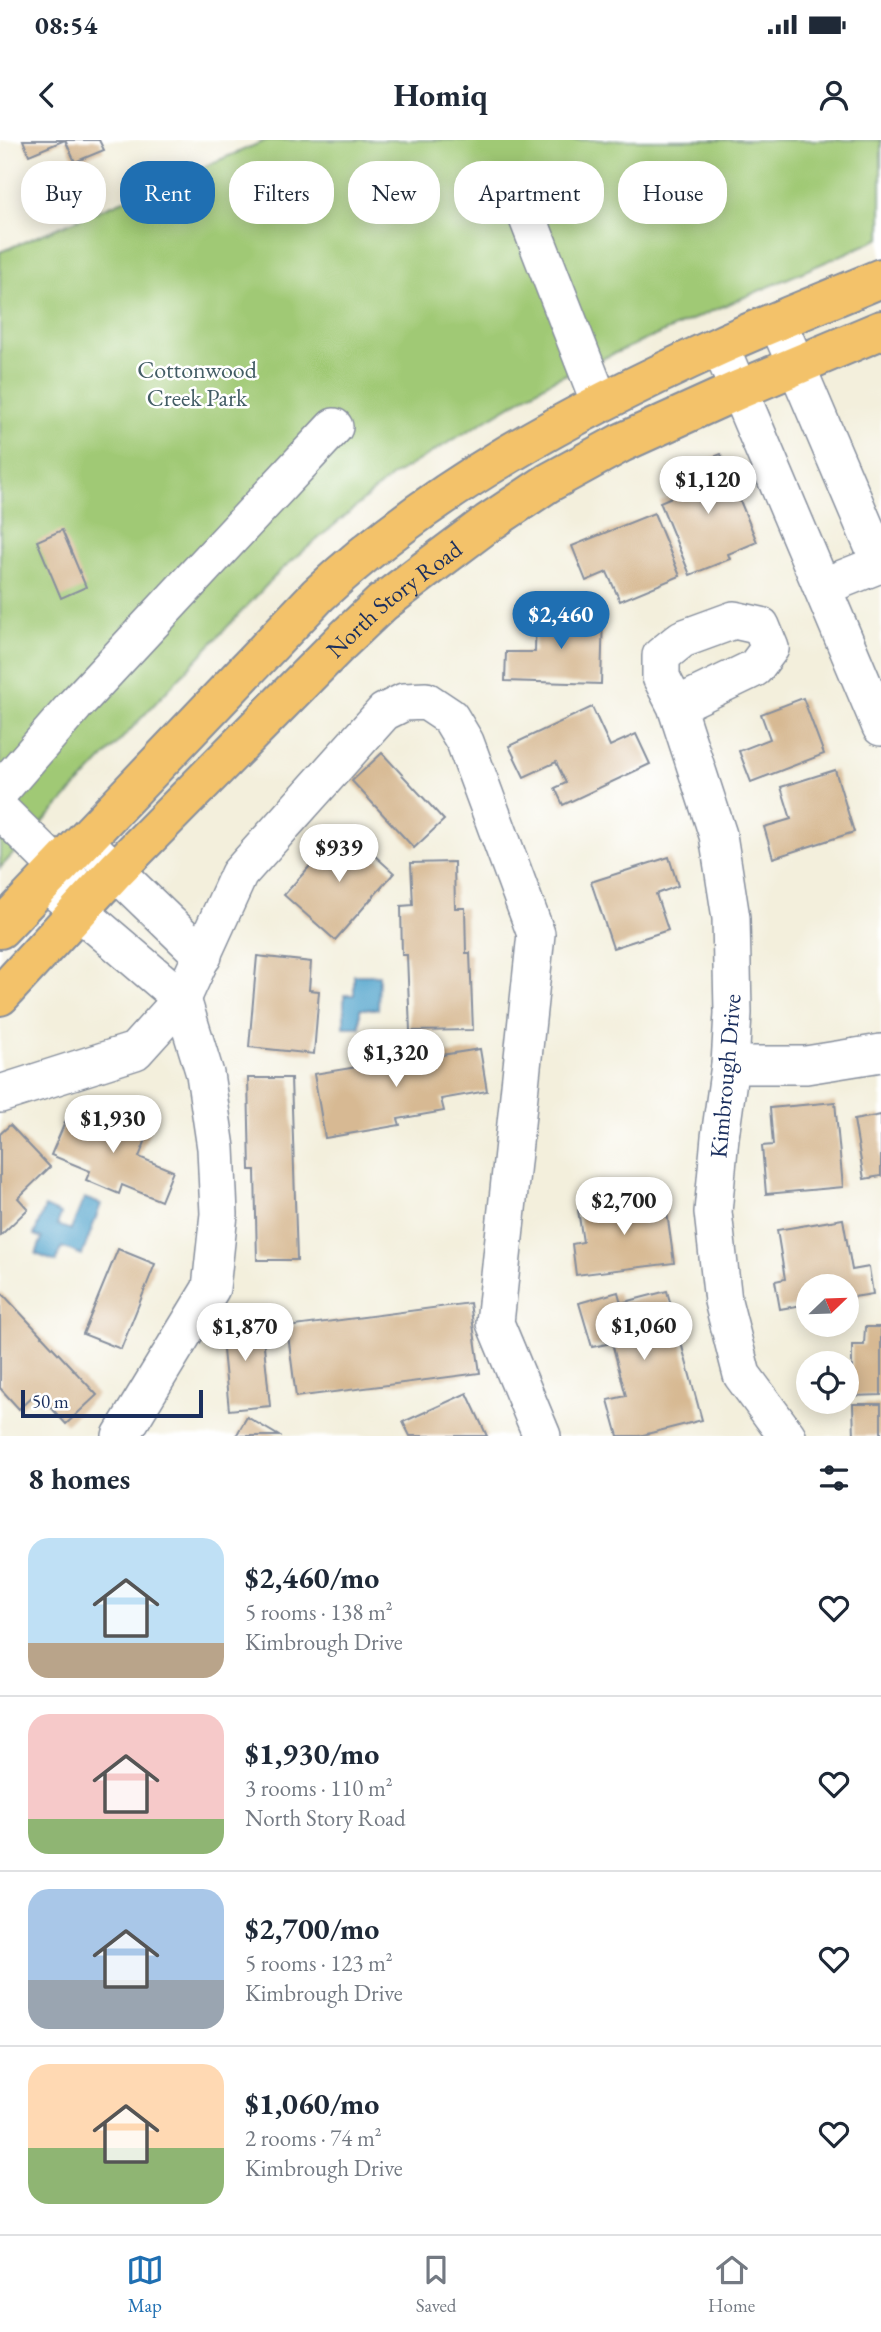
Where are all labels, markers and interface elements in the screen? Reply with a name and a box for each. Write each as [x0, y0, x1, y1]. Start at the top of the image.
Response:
text: 08:54 [35, 8, 97, 42]
text: Homiq [393, 74, 488, 116]
icon: back [28, 76, 66, 114]
icon: person [815, 76, 853, 114]
chip: Buy [21, 161, 106, 224]
chip: Rent [120, 161, 215, 224]
chip: Filters [229, 161, 334, 224]
chip: New [348, 161, 440, 224]
chip: Apartment [454, 161, 604, 224]
chip: House [618, 161, 727, 224]
park label: Cottonwood Creek Park [137, 354, 258, 413]
pin: $1,120 [651, 456, 765, 516]
text: $1,120 [676, 464, 740, 494]
street label: North Story Road [319, 532, 468, 664]
pin: $2,460 [504, 592, 618, 651]
text: $2,460 [529, 599, 593, 629]
pin: $939 [298, 824, 380, 884]
text: $939 [315, 832, 363, 862]
street label: Kimbrough Drive [702, 993, 748, 1159]
pin: $1,320 [339, 1030, 453, 1089]
text: $1,320 [364, 1037, 428, 1067]
pin: $1,930 [56, 1096, 170, 1155]
text: $1,930 [81, 1103, 145, 1133]
pin: $2,700 [567, 1178, 681, 1237]
text: $2,700 [592, 1185, 656, 1215]
north arrow [796, 1274, 859, 1337]
map controls [796, 1274, 859, 1414]
pin: $1,060 [587, 1302, 701, 1362]
pin: $1,870 [188, 1304, 302, 1363]
text: $1,060 [612, 1310, 676, 1340]
text: $1,870 [213, 1311, 277, 1341]
button: locate [796, 1351, 859, 1414]
scale bar [21, 1387, 203, 1419]
text: 50 m [32, 1389, 69, 1414]
text: 8 homes [28, 1459, 130, 1498]
icon: filters [815, 1459, 853, 1497]
text: $2,460/mo [245, 1558, 379, 1597]
icon: home [84, 1566, 168, 1650]
icon: heart [815, 1589, 853, 1627]
text: 5 rooms · 138 m² [245, 1597, 393, 1627]
text: Kimbrough Drive [245, 1627, 403, 1657]
text: $1,930/mo [245, 1734, 379, 1773]
icon: home [84, 1742, 168, 1826]
icon: heart [815, 1765, 853, 1803]
text: 3 rooms · 110 m² [245, 1773, 393, 1803]
text: North Story Road [245, 1803, 406, 1833]
text: $2,700/mo [245, 1909, 379, 1948]
icon: home [84, 1917, 168, 2001]
icon: heart [815, 1940, 853, 1978]
text: 5 rooms · 123 m² [245, 1948, 393, 1978]
text: Kimbrough Drive [245, 1978, 403, 2008]
text: $1,060/mo [245, 2084, 379, 2123]
icon: home [84, 2092, 168, 2176]
icon: heart [815, 2115, 853, 2153]
text: 2 rooms · 74 m² [245, 2123, 382, 2153]
text: Kimbrough Drive [245, 2153, 403, 2183]
tab: Map [126, 2251, 164, 2318]
tab: Saved [416, 2251, 456, 2318]
tab: Home [708, 2251, 755, 2318]

